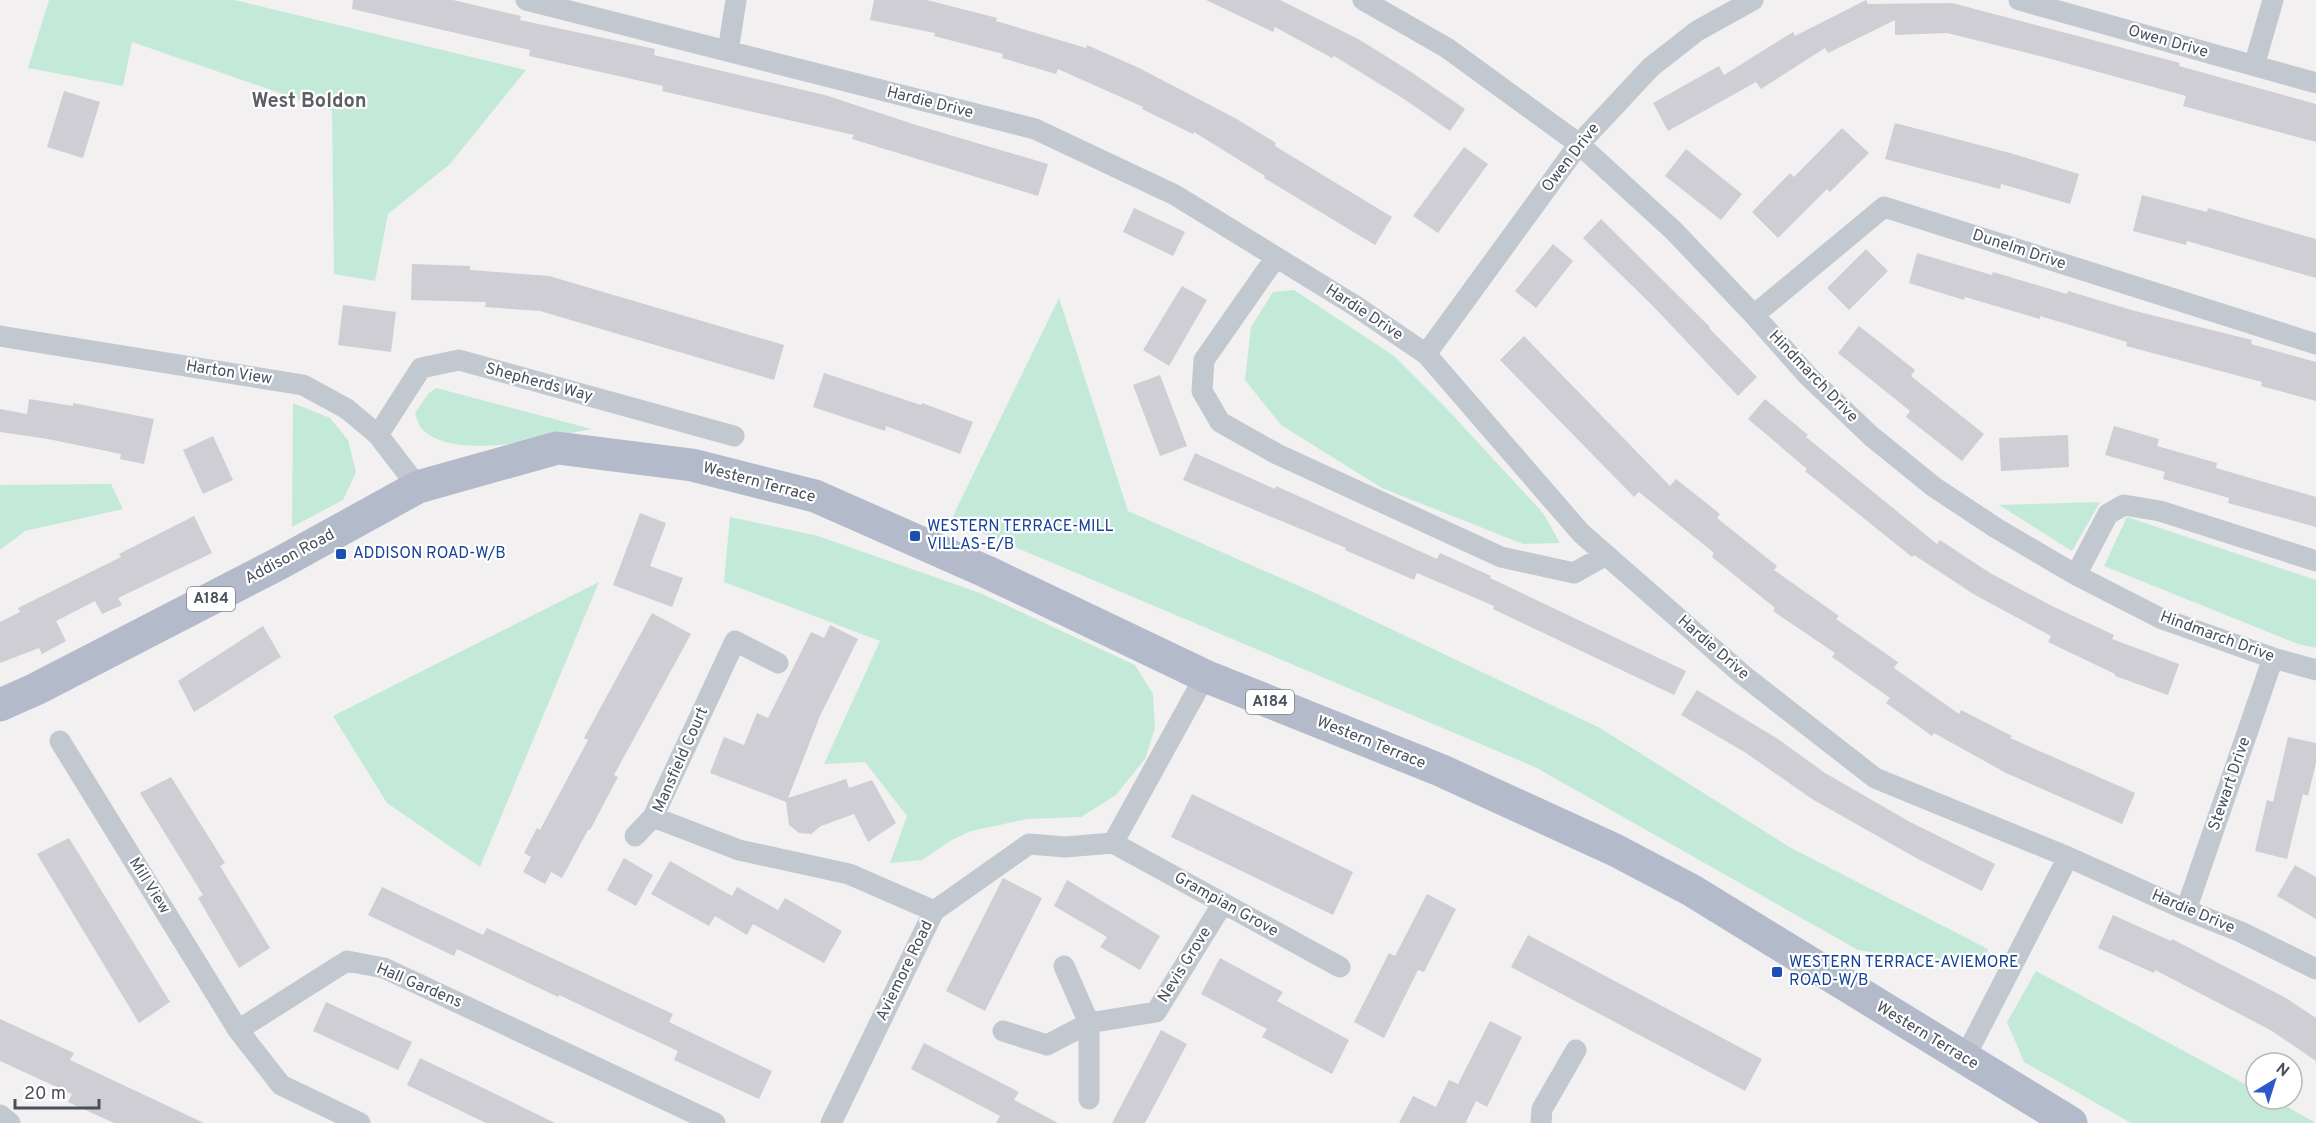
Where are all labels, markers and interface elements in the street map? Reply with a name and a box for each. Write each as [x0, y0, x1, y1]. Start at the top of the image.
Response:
street label: Owen Drive [2126, 21, 2210, 63]
street label: Hardie Drive [885, 83, 975, 123]
district label: West Boldon [251, 89, 367, 115]
street label: Owen Drive [1538, 119, 1604, 197]
street label: Dunelm Drive [1970, 225, 2068, 275]
street label: Hardie Drive [1321, 281, 1407, 345]
street label: Hindmarch Drive [1764, 327, 1862, 427]
street label: Harton View [184, 356, 274, 390]
street label: Shepherds Way [483, 359, 595, 407]
street label: Western Terrace [700, 458, 818, 508]
place label: WESTERN TERRACE-MILL VILLAS-E/B [927, 517, 1113, 555]
street label: Addison Road [242, 525, 338, 589]
marker: WESTERN TERRACE-MILL VILLAS-E/B [908, 529, 922, 543]
place label: ADDISON ROAD-W/B [353, 544, 506, 564]
marker: ADDISON ROAD-W/B [334, 547, 348, 561]
road number: A184 [187, 587, 235, 611]
street label: Hindmarch Drive [2157, 607, 2277, 667]
street label: Hardie Drive [1673, 611, 1753, 685]
road number: A184 [1246, 690, 1294, 714]
street label: Mansfield Court [649, 704, 713, 816]
street label: Western Terrace [1314, 712, 1428, 774]
street label: Stewart Drive [2205, 734, 2255, 834]
street label: Mill View [124, 854, 174, 918]
street label: Grampian Grove [1170, 868, 1282, 942]
street label: Hardie Drive [2148, 886, 2238, 938]
street label: Aviemore Road [872, 918, 938, 1024]
street label: Nevis Grove [1154, 923, 1216, 1007]
place label: WESTERN TERRACE-AVIEMORE ROAD-W/B [1789, 953, 2019, 991]
street label: Hall Gardens [373, 959, 465, 1013]
marker: WESTERN TERRACE-AVIEMORE ROAD-W/B [1770, 965, 1784, 979]
street label: Western Terrace [1872, 998, 1982, 1074]
north arrow [2244, 1051, 2304, 1111]
text: N [2271, 1059, 2293, 1082]
scale bar [15, 1072, 99, 1110]
text: 20 m [24, 1083, 66, 1106]

